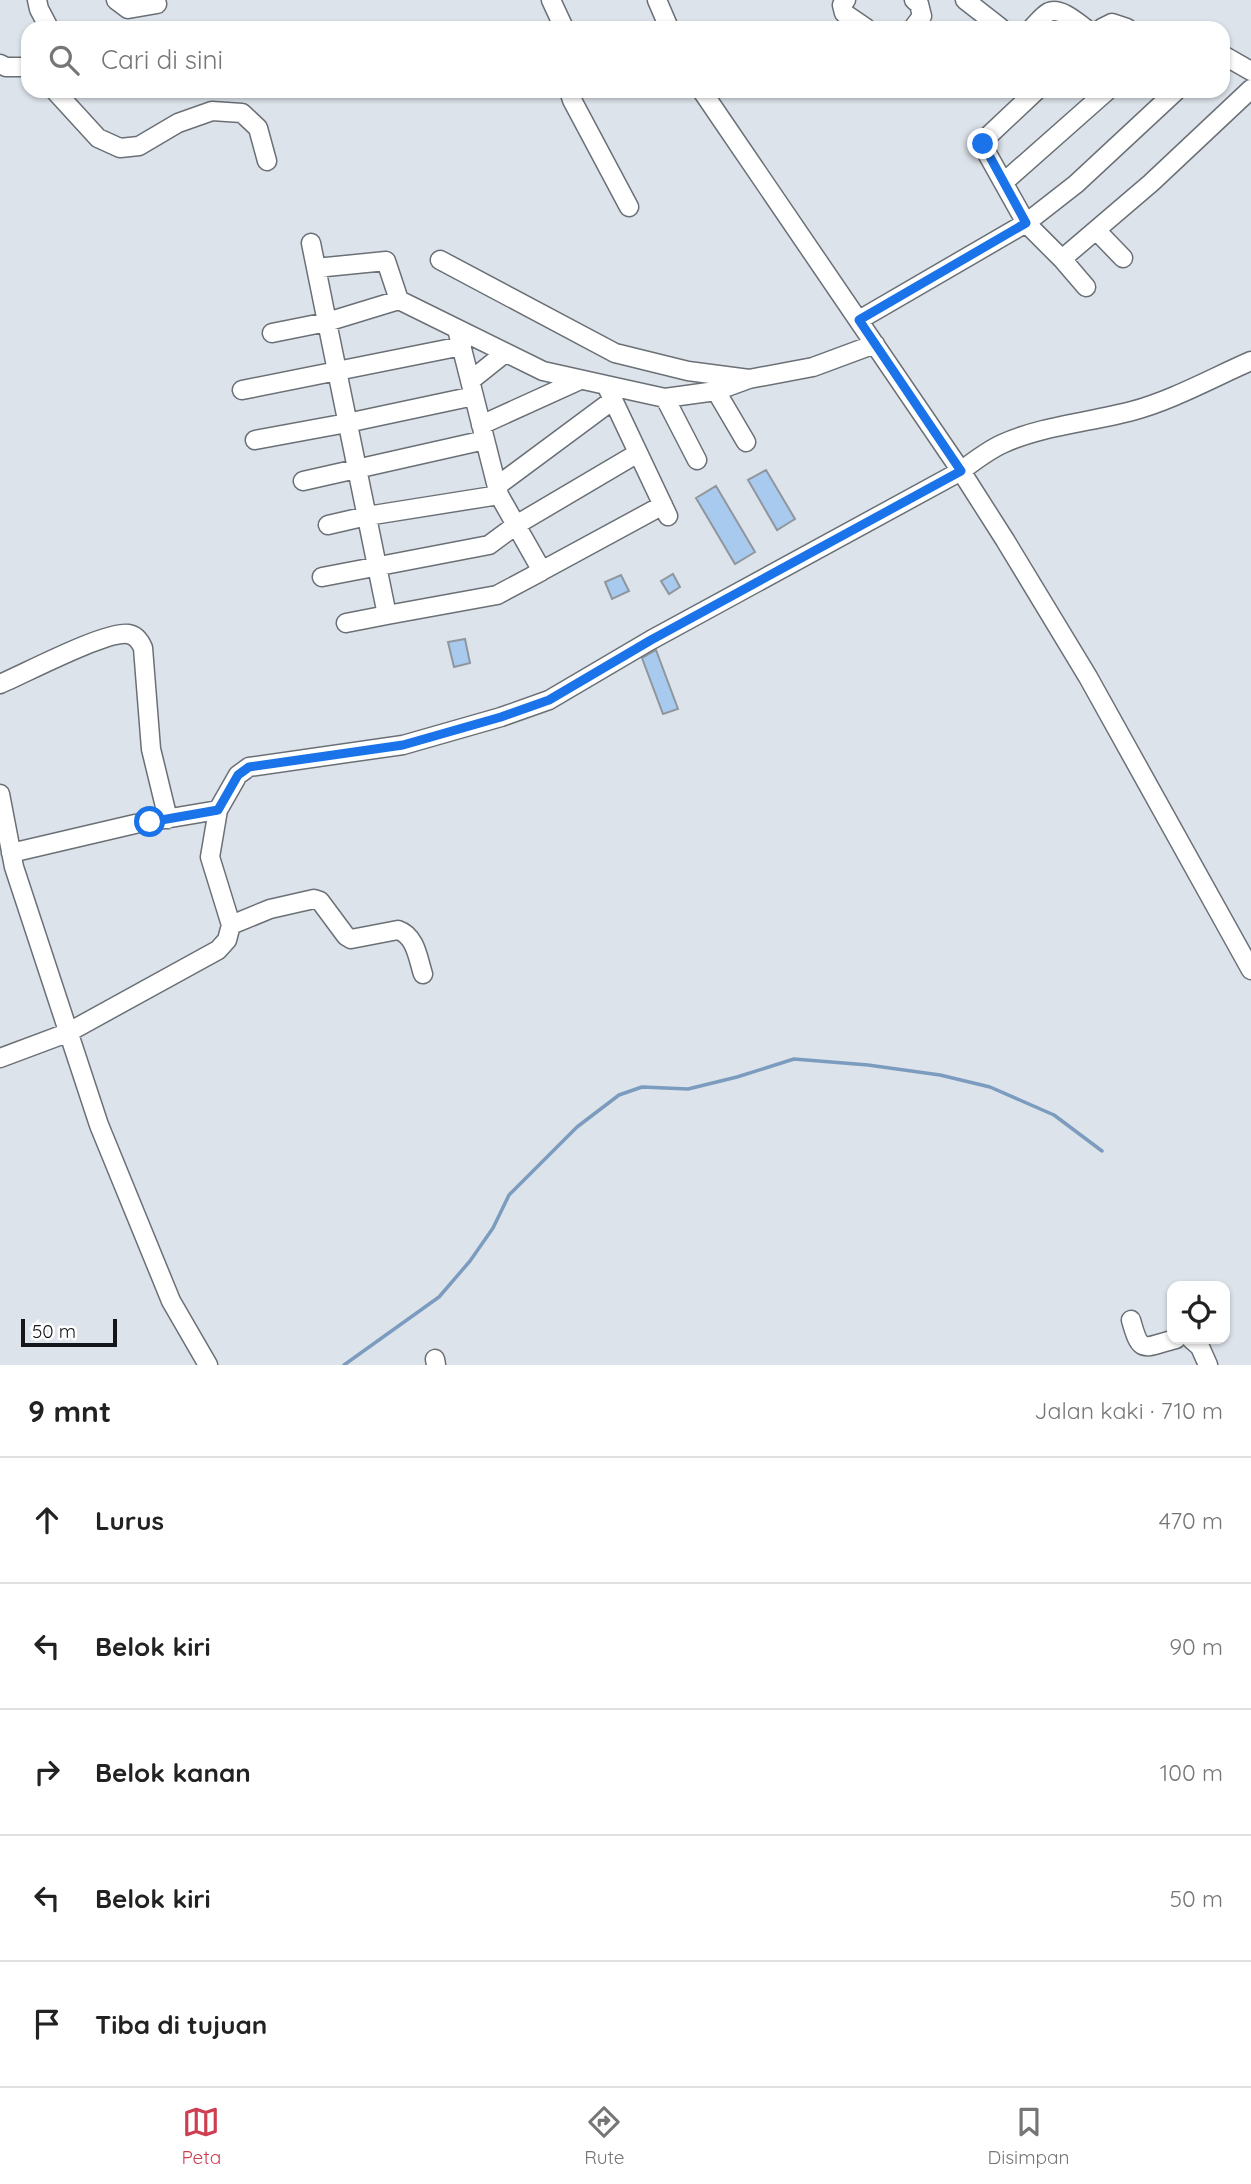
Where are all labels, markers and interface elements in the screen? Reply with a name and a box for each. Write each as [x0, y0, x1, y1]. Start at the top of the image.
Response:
search box [21, 21, 1230, 98]
icon: search [45, 41, 83, 79]
text: Cari di sini [101, 43, 223, 76]
route end [967, 128, 998, 159]
route start [134, 806, 165, 837]
map controls [1167, 1281, 1230, 1344]
button: locate [1167, 1281, 1230, 1344]
scale bar [21, 1316, 117, 1348]
text: 50 m [32, 1319, 76, 1343]
text: 9 mnt [28, 1392, 111, 1430]
text: Jalan kaki · 710 m [1034, 1396, 1223, 1425]
icon: ahead [28, 1501, 66, 1539]
text: Lurus [95, 1504, 164, 1537]
text: 470 m [1159, 1506, 1223, 1535]
icon: left [28, 1627, 66, 1665]
text: Belok kiri [95, 1630, 211, 1663]
text: 90 m [1169, 1632, 1223, 1661]
icon: right [28, 1753, 66, 1791]
text: Belok kanan [95, 1756, 251, 1789]
text: 100 m [1160, 1758, 1223, 1787]
icon: left [28, 1879, 66, 1917]
text: Belok kiri [95, 1882, 211, 1915]
text: 50 m [1170, 1884, 1223, 1913]
icon: arrive [28, 2005, 66, 2043]
text: Tiba di tujuan [95, 2008, 267, 2041]
tab: Peta [181, 2103, 221, 2169]
tab: Rute [584, 2103, 625, 2169]
tab: Disimpan [987, 2103, 1070, 2169]

